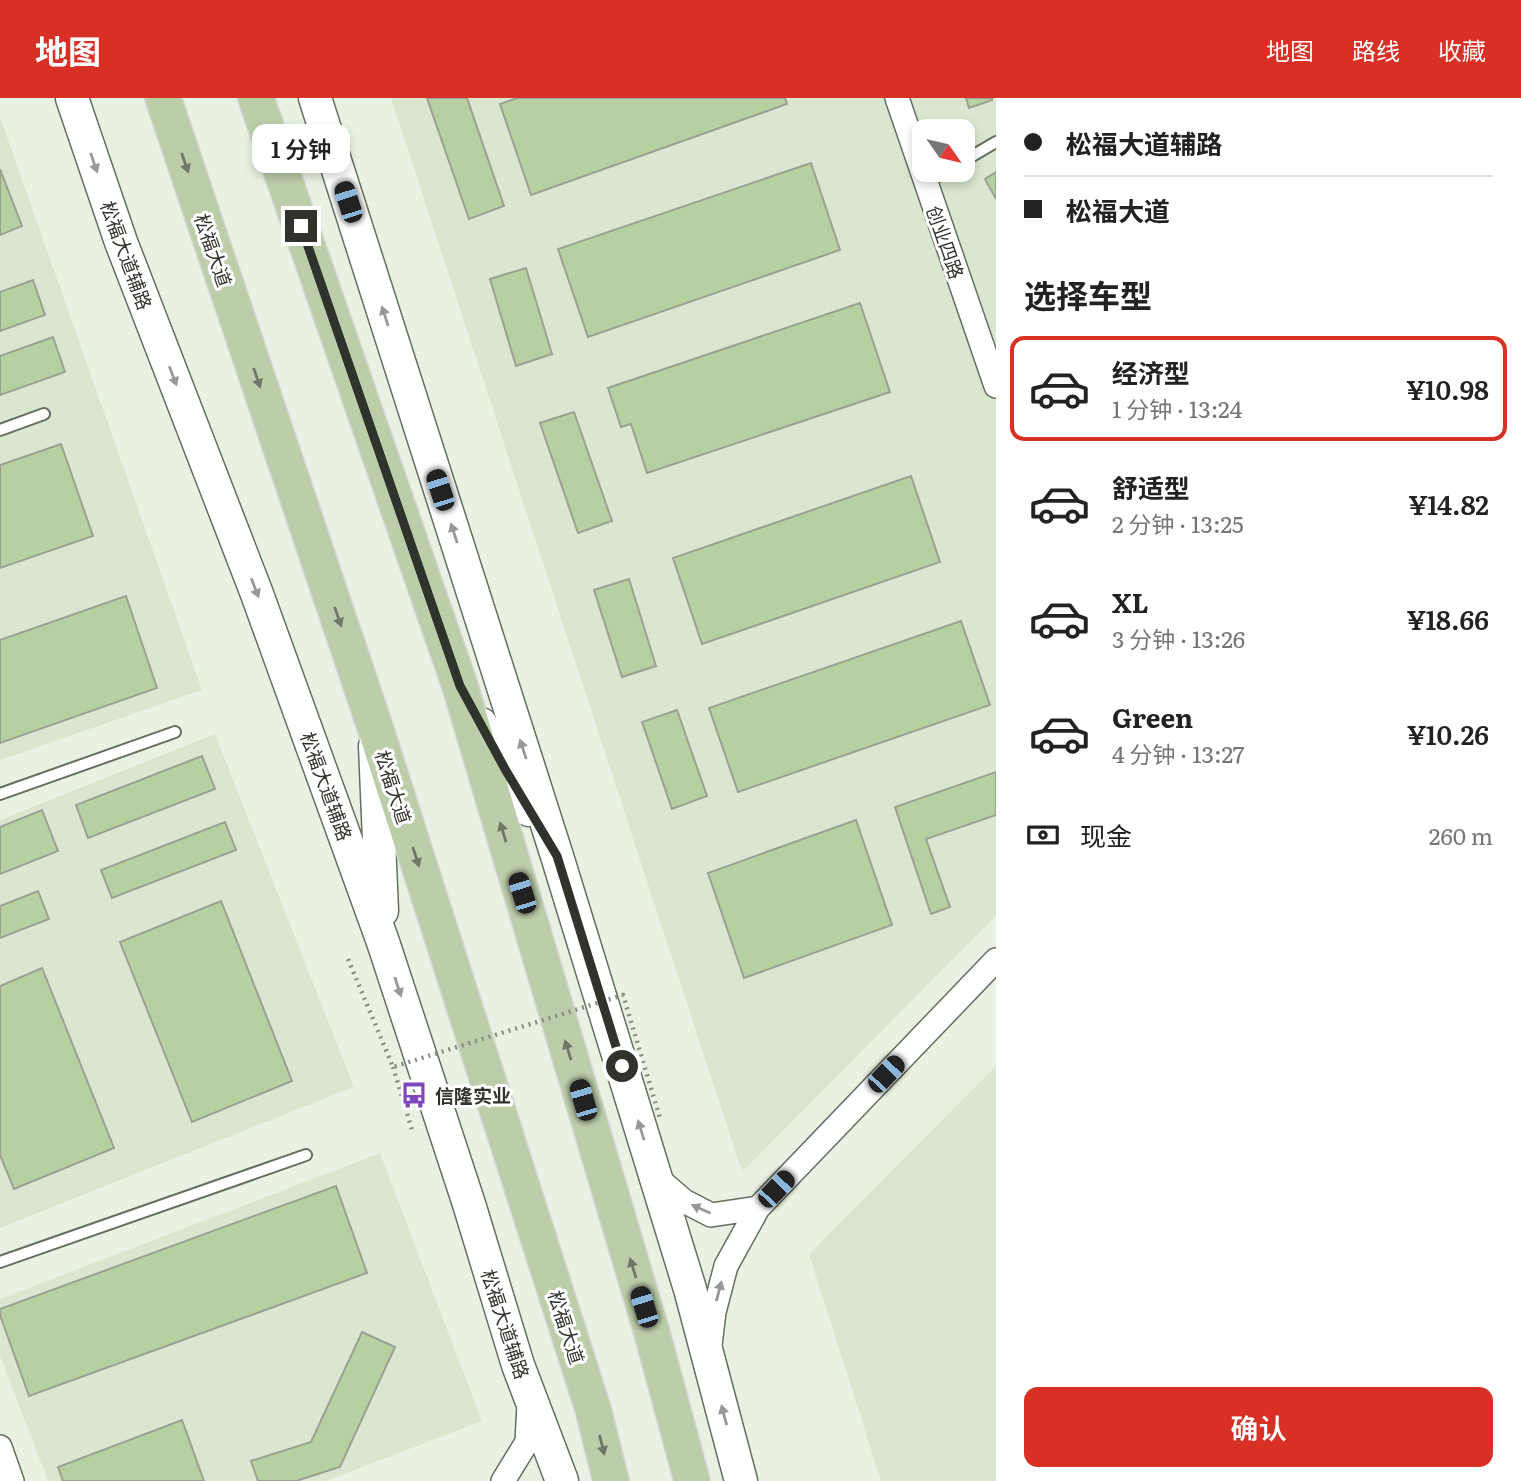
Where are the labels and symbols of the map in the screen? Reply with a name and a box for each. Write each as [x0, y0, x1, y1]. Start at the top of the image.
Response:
north arrow [912, 119, 975, 182]
callout: 1 分钟 [252, 124, 350, 174]
one-way arrow [89, 152, 100, 173]
one-way arrow [180, 152, 191, 173]
car [332, 179, 365, 225]
street label: 松福大道辅路 [94, 197, 160, 313]
street label: 创业四路 [920, 202, 972, 282]
street label: 松福大道 [188, 210, 240, 290]
route end [285, 210, 317, 242]
one-way arrow [379, 305, 390, 326]
one-way arrow [167, 366, 178, 387]
one-way arrow [252, 368, 263, 389]
car [424, 467, 457, 513]
one-way arrow [448, 522, 459, 543]
one-way arrow [250, 578, 261, 599]
one-way arrow [333, 607, 344, 628]
street label: 松福大道辅路 [294, 728, 360, 844]
one-way arrow [517, 739, 528, 760]
street label: 松福大道 [369, 747, 419, 827]
one-way arrow [498, 821, 508, 842]
one-way arrow [411, 846, 422, 867]
car [506, 870, 539, 916]
one-way arrow [393, 976, 404, 997]
one-way arrow [562, 1039, 572, 1060]
route start [606, 1050, 638, 1082]
car [864, 1052, 909, 1096]
car [568, 1077, 599, 1123]
bus stop icon: 信隆实业 [399, 1080, 429, 1110]
place label: 信隆实业 [435, 1081, 511, 1109]
one-way arrow [636, 1120, 646, 1141]
car [754, 1167, 799, 1211]
one-way arrow [691, 1203, 711, 1215]
one-way arrow [627, 1257, 637, 1278]
street label: 松福大道辅路 [475, 1265, 537, 1383]
one-way arrow [714, 1280, 725, 1302]
car [628, 1284, 661, 1330]
street label: 松福大道 [542, 1287, 592, 1367]
one-way arrow [718, 1404, 728, 1425]
one-way arrow [597, 1434, 608, 1456]

